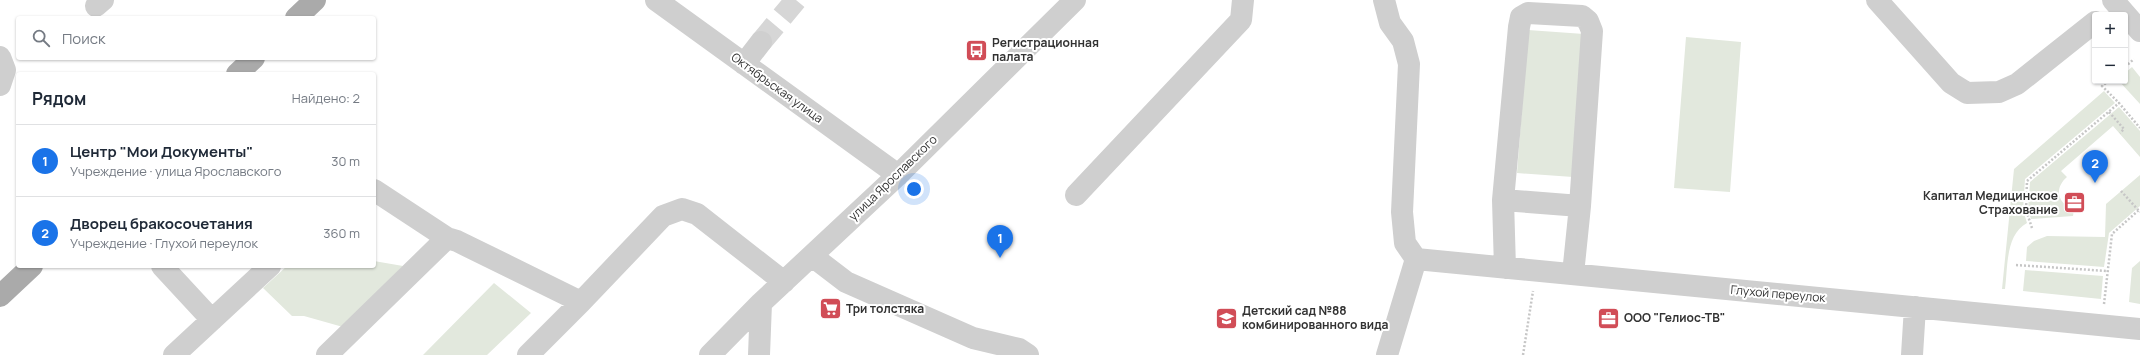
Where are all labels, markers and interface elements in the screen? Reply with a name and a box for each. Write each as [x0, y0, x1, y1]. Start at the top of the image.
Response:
map controls [2092, 12, 2128, 84]
button: + [2092, 12, 2128, 48]
search box [16, 16, 376, 60]
icon: search [30, 27, 52, 49]
text: Поиск [62, 28, 106, 49]
place label: Регистрационная палата [992, 34, 1099, 65]
bus stop icon: Регистрационная палата [964, 37, 990, 63]
street label: Октябрьская улица [728, 48, 827, 127]
button: − [2092, 48, 2128, 84]
text: Рядом [32, 87, 86, 110]
text: Найдено: 2 [292, 89, 360, 107]
street label: улица Ярославского [845, 131, 941, 224]
text: Центр "Мои Документы" [70, 141, 253, 162]
pin: 2 [2082, 150, 2108, 183]
text: 1 [42, 152, 48, 170]
text: 30 m [331, 152, 360, 170]
text: Учреждение · улица Ярославского [70, 162, 281, 180]
your location [904, 179, 924, 199]
place label: Капитал Медицинское Страхование [1923, 187, 2058, 218]
office icon: Капитал Медицинское Страхование [2061, 190, 2087, 216]
text: Дворец бракосочетания [70, 213, 253, 234]
text: 2 [41, 224, 49, 242]
text: 360 m [323, 224, 360, 242]
pin: 1 [987, 225, 1013, 258]
text: Учреждение · Глухой переулок [70, 234, 258, 252]
street label: Глухой переулок [1730, 281, 1827, 306]
supermarket icon: Три толстяка [817, 296, 843, 322]
place label: Три толстяка [846, 300, 924, 317]
place label: Детский сад №88 комбинированного вида [1242, 302, 1389, 333]
school or university icon: Детский сад №88 комбинированного вида [1213, 305, 1239, 331]
office icon: ООО "Гелиос-ТВ" [1595, 305, 1621, 331]
place label: ООО "Гелиос-ТВ" [1624, 309, 1725, 326]

